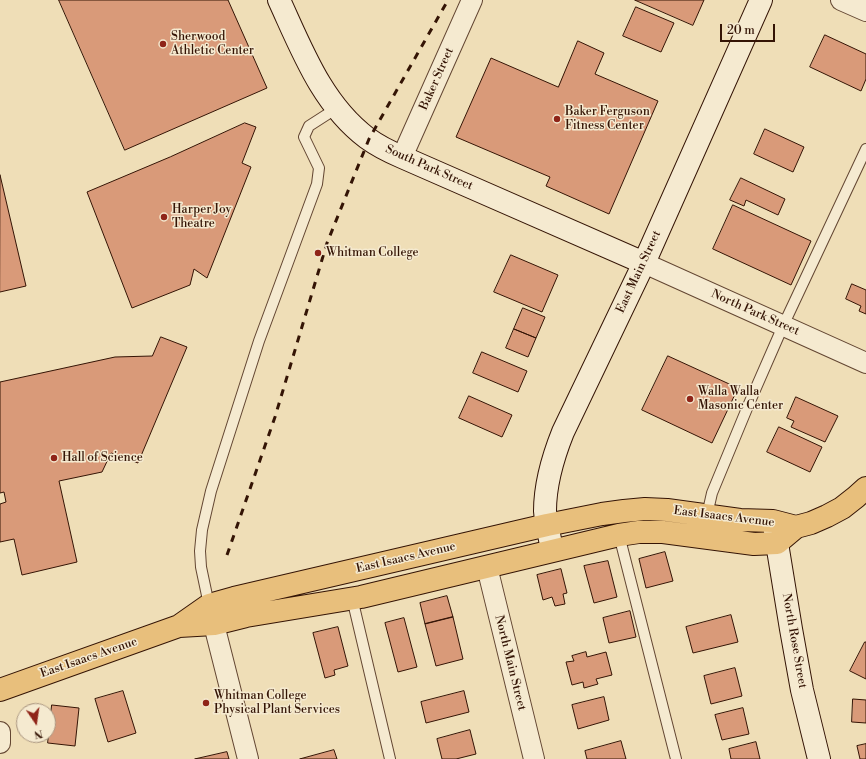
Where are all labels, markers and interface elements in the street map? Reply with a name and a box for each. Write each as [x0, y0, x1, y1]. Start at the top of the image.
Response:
scale bar [722, 16, 777, 42]
text: 20 m [727, 23, 755, 38]
place label: Sherwood Athletic Center [171, 30, 254, 58]
marker: Sherwood Athletic Center [158, 39, 168, 49]
street label: Baker Street [417, 45, 457, 113]
place label: Baker Ferguson Fitness Center [565, 105, 650, 133]
marker: Baker Ferguson Fitness Center [552, 114, 562, 124]
street label: South Park Street [383, 142, 475, 194]
place label: Harper Joy Theatre [172, 203, 231, 231]
marker: Harper Joy Theatre [159, 212, 169, 222]
street label: East Main Street [614, 228, 664, 316]
place label: Whitman College [326, 246, 419, 260]
marker: Whitman College [313, 248, 323, 258]
street label: North Park Street [709, 287, 801, 339]
place label: Walla Walla Masonic Center [698, 385, 783, 413]
marker: Walla Walla Masonic Center [685, 394, 695, 404]
place label: Hall of Science [62, 451, 143, 465]
marker: Hall of Science [49, 453, 59, 463]
street label: East Isaacs Avenue [673, 504, 775, 530]
street label: East Isaacs Avenue [355, 540, 457, 576]
street label: North Rose Street [779, 592, 809, 690]
street label: North Main Street [491, 614, 529, 712]
street label: East Isaacs Avenue [39, 635, 139, 681]
place label: Whitman College Physical Plant Services [214, 689, 340, 717]
marker: Whitman College Physical Plant Services [201, 698, 211, 708]
north arrow [16, 703, 56, 743]
text: N [33, 726, 44, 742]

